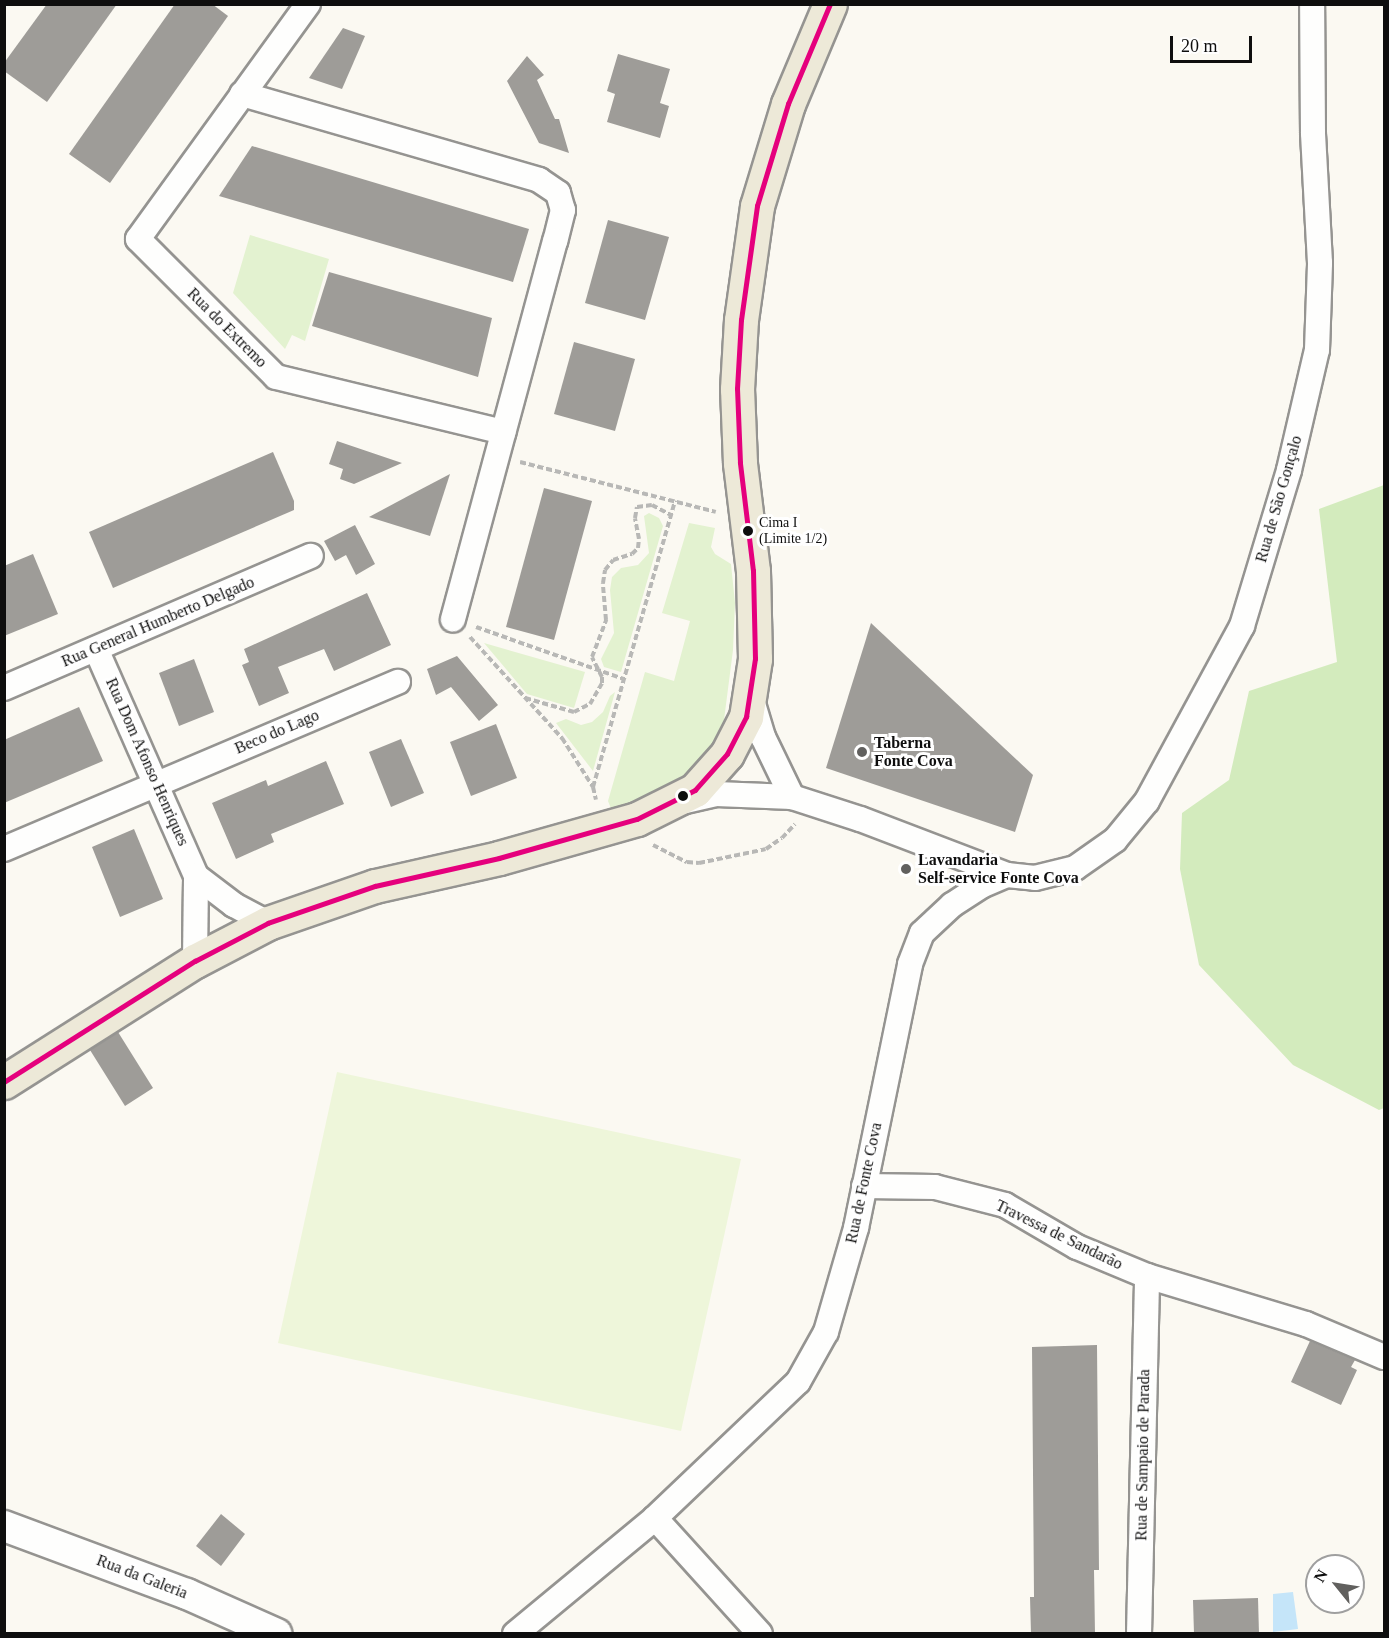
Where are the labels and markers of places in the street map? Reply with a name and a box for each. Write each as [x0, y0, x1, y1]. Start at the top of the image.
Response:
place label: Cima I (Limite 1/2) [759, 515, 827, 548]
marker: Cima I (Limite 1/2) [742, 525, 754, 537]
place label: Taberna Fonte Cova [874, 733, 953, 771]
marker: Taberna Fonte Cova [855, 745, 869, 759]
unlabelled marker [677, 790, 689, 802]
place label: Lavandaria Self-service Fonte Cova [918, 850, 1079, 888]
marker: Lavandaria Self-service Fonte Cova [899, 862, 913, 876]

